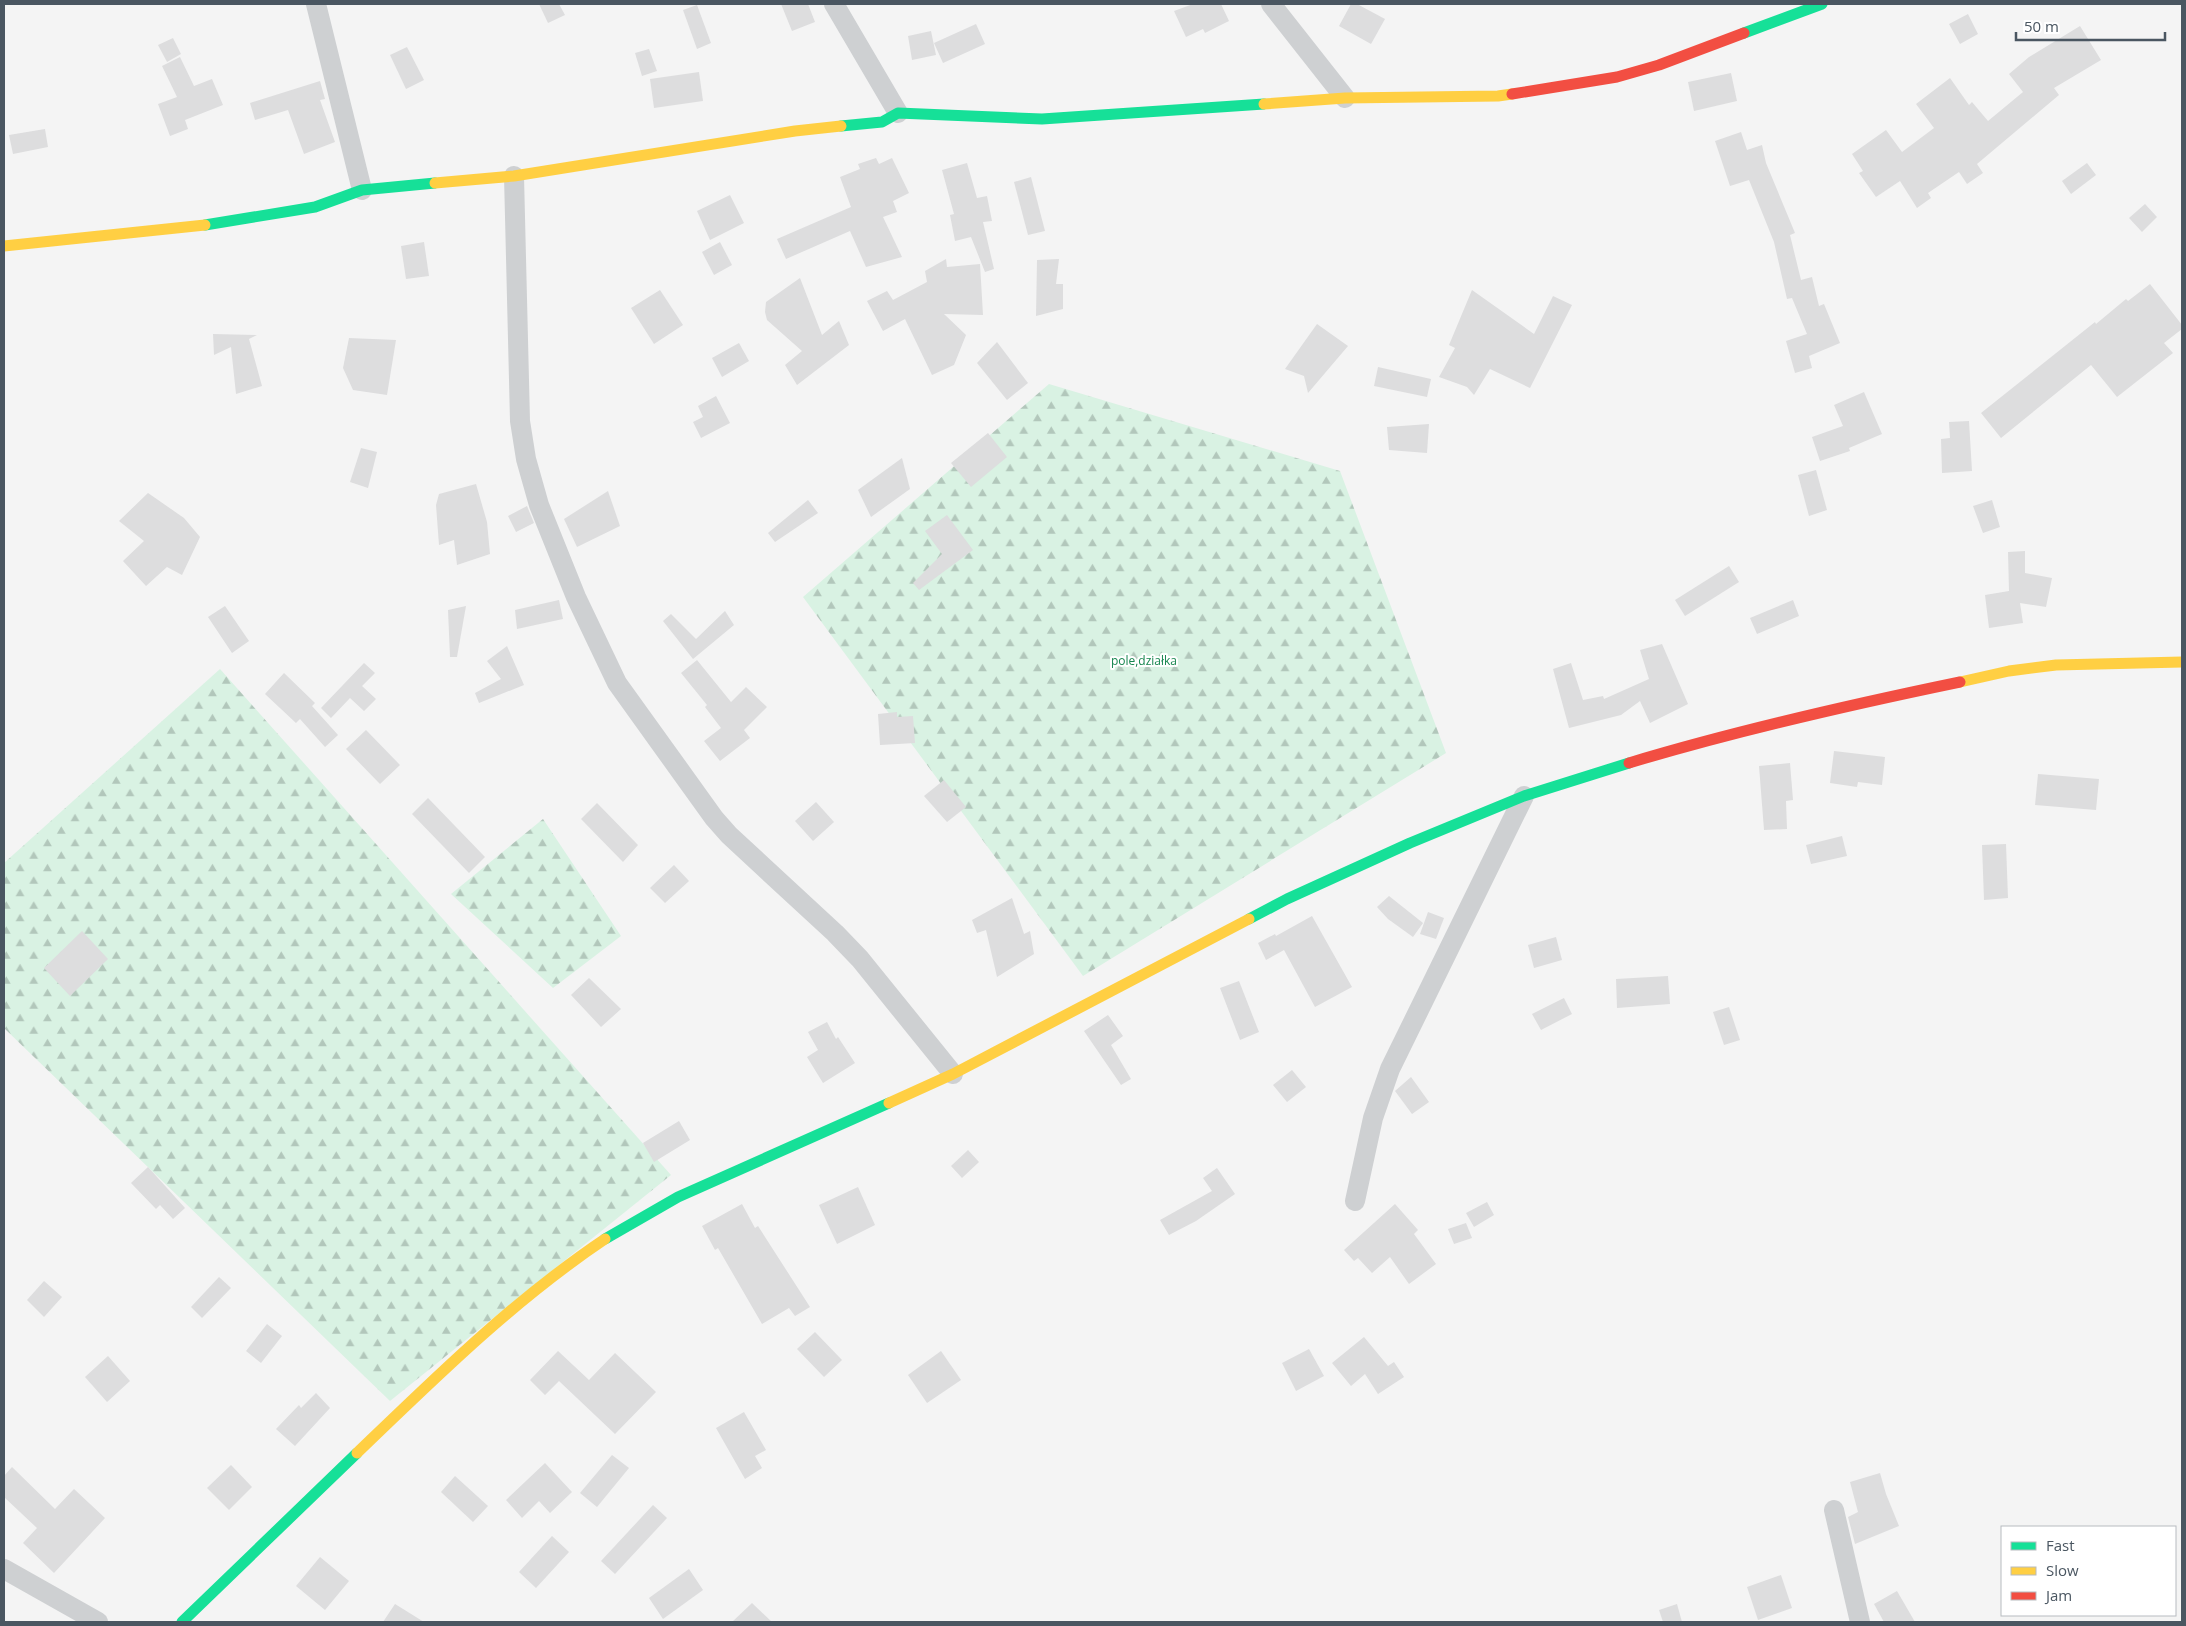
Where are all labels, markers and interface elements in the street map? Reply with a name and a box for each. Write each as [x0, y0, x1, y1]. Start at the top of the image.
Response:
scale bar [2016, 10, 2165, 42]
text: 50 m [2024, 16, 2059, 36]
park label: pole,działka [1111, 652, 1177, 669]
legend [2001, 1526, 2176, 1616]
text: Fast [2046, 1535, 2075, 1555]
text: Slow [2046, 1560, 2079, 1580]
text: Jam [2044, 1585, 2072, 1605]

